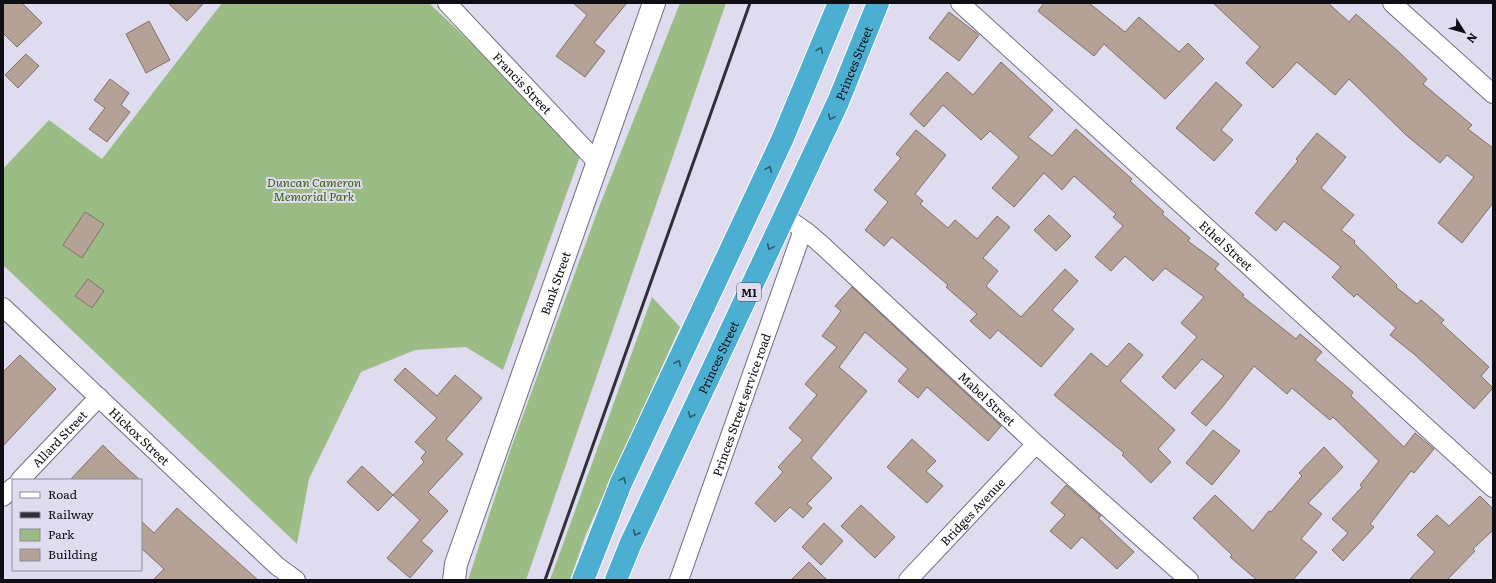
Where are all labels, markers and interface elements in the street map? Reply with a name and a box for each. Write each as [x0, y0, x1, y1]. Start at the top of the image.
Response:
north arrow [1444, 12, 1484, 52]
street label: Princes Street [831, 23, 877, 103]
text: N [1464, 30, 1482, 47]
one-way arrow [816, 46, 824, 53]
street label: Francis Street [489, 48, 556, 118]
one-way arrow [828, 113, 836, 120]
one-way arrow [764, 165, 772, 173]
park label: Duncan Cameron Memorial Park [267, 173, 361, 205]
street label: Ethel Street [1195, 216, 1257, 275]
one-way arrow [767, 243, 775, 251]
street label: Bank Street [536, 249, 575, 317]
road number: M1 [737, 283, 761, 301]
street label: Princes Street [693, 318, 743, 397]
street label: Princes Street service road [707, 330, 775, 479]
one-way arrow [673, 359, 681, 367]
street label: Mabel Street [955, 367, 1020, 430]
street label: Hickox Street [105, 403, 174, 469]
street label: Allard Street [28, 406, 91, 471]
one-way arrow [688, 411, 696, 419]
street label: Bridges Avenue [936, 474, 1009, 550]
one-way arrow [618, 477, 626, 485]
legend [12, 479, 142, 571]
text: Road [48, 485, 78, 503]
text: Railway [48, 505, 94, 523]
text: Park [48, 525, 75, 543]
one-way arrow [633, 529, 641, 537]
text: Building [48, 545, 98, 563]

